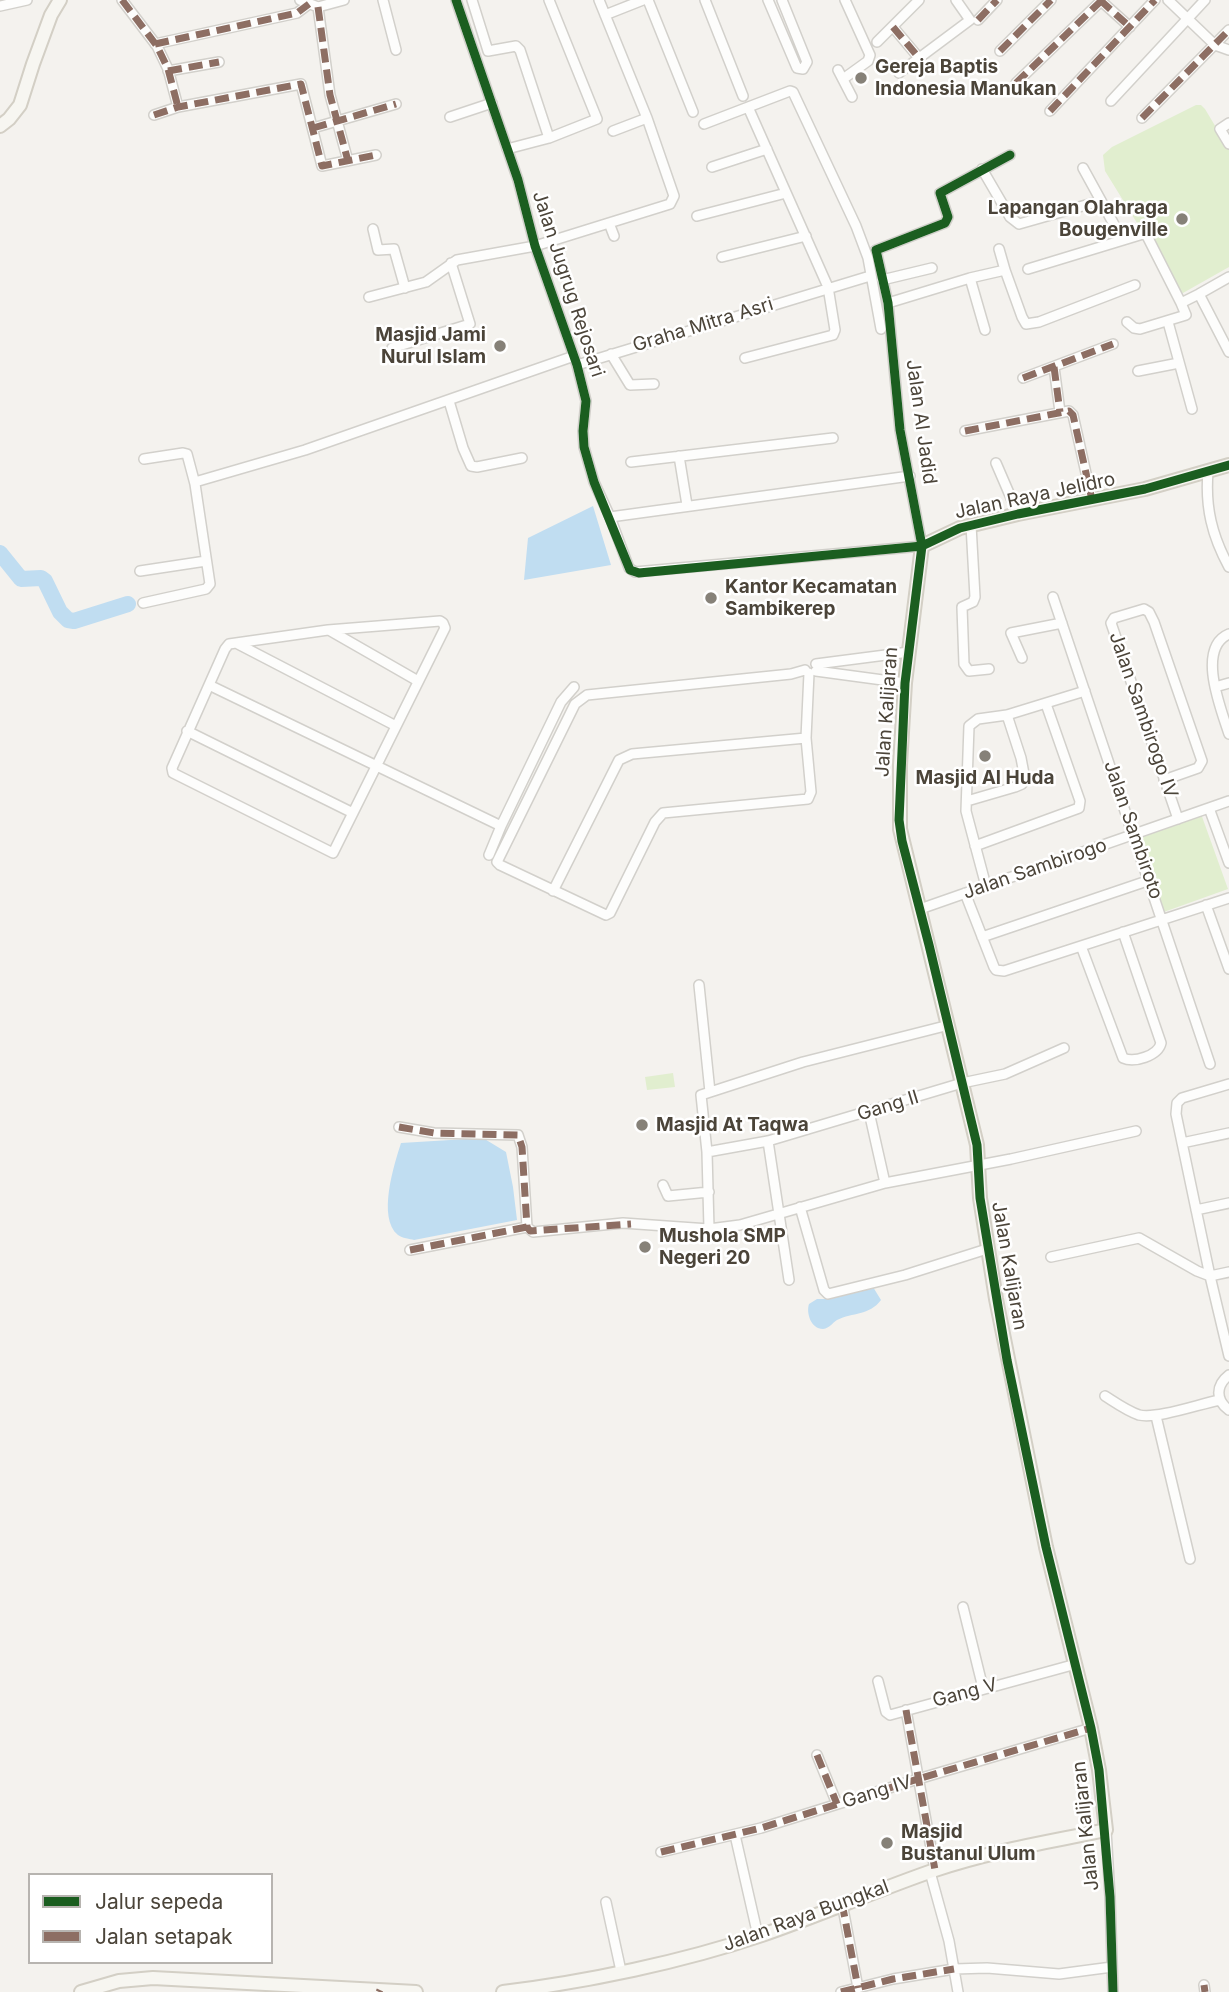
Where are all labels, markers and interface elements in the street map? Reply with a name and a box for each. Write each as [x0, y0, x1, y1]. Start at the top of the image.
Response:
place label: Gereja Baptis Indonesia Manukan [875, 56, 1057, 100]
marker: Gereja Baptis Indonesia Manukan [853, 70, 869, 86]
street label: Jalan Jugrug Rejosari [527, 188, 609, 380]
place label: Lapangan Olahraga Bougenville [988, 197, 1168, 241]
marker: Lapangan Olahraga Bougenville [1174, 211, 1190, 227]
street label: Graha Mitra Asri [630, 293, 776, 357]
place label: Masjid Jami Nurul Islam [375, 324, 486, 368]
marker: Masjid Jami Nurul Islam [492, 338, 508, 354]
street label: Jalan Al Jadid [901, 358, 941, 486]
street label: Jalan Raya Jelidro [953, 468, 1117, 524]
place label: Kantor Kecamatan Sambikerep [725, 576, 897, 620]
marker: Kantor Kecamatan Sambikerep [703, 590, 719, 606]
street label: Jalan Sambirogo IV [1104, 629, 1182, 801]
street label: Jalan Kalijaran [871, 646, 903, 778]
marker: Masjid Al Huda [977, 748, 993, 764]
street label: Jalan Sambiroto [1099, 758, 1167, 902]
place label: Masjid Al Huda [915, 767, 1055, 789]
street label: Jalan Sambirogo [960, 834, 1110, 904]
street label: Gang II [854, 1086, 922, 1126]
place label: Masjid At Taqwa [656, 1114, 809, 1136]
marker: Masjid At Taqwa [634, 1117, 650, 1133]
street label: Jalan Kalijaran [986, 1200, 1032, 1332]
place label: Mushola SMP Negeri 20 [659, 1225, 786, 1269]
marker: Mushola SMP Negeri 20 [637, 1239, 653, 1255]
street label: Gang V [930, 1673, 1000, 1713]
street label: Jalan Kalijaran [1068, 1760, 1104, 1892]
street label: Gang IV [840, 1771, 914, 1813]
place label: Masjid Bustanul Ulum [901, 1821, 1036, 1865]
marker: Masjid Bustanul Ulum [879, 1835, 895, 1851]
legend [28, 1873, 273, 1964]
street label: Jalan Raya Bungkal [720, 1875, 892, 1957]
text: Jalur sepeda [95, 1889, 223, 1914]
text: Jalan setapak [95, 1924, 232, 1949]

